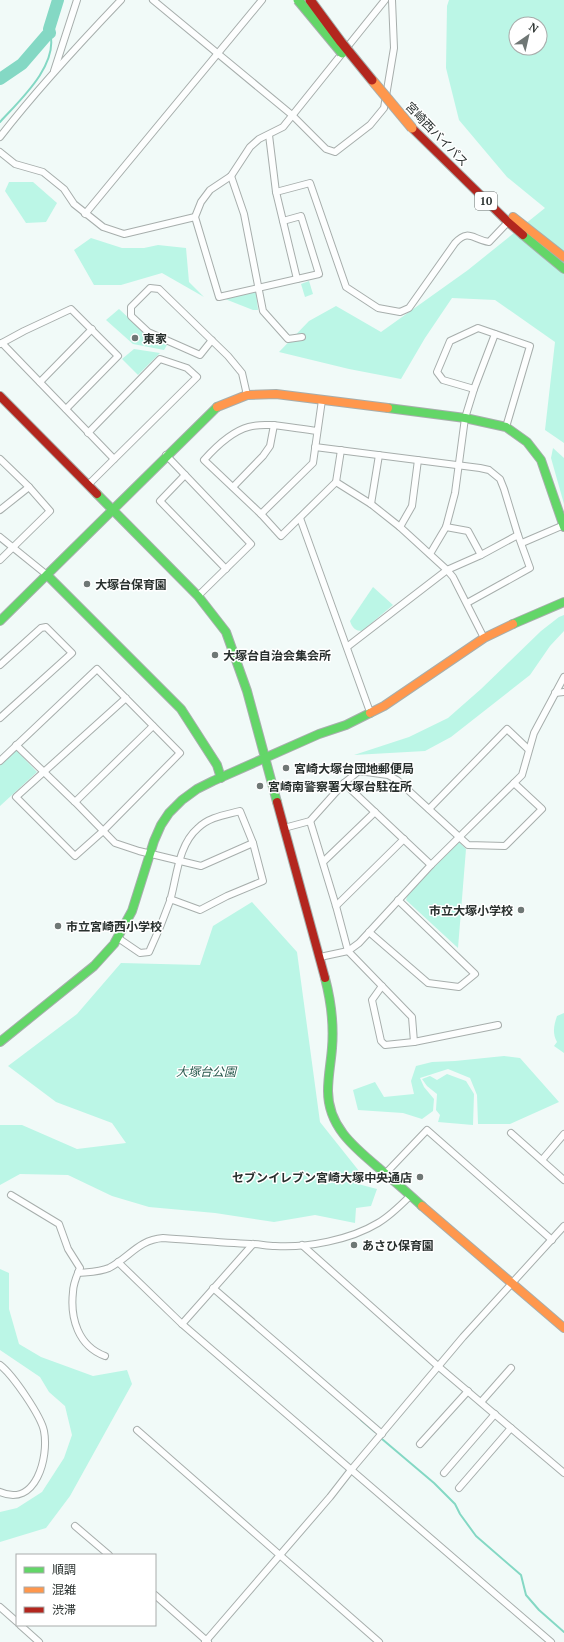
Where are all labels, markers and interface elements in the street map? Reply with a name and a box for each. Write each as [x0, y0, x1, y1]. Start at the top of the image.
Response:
north arrow [508, 16, 548, 56]
text: N [526, 20, 542, 36]
street label: 宮崎西バイパス [403, 99, 471, 169]
road number: 10 [475, 192, 497, 210]
place label: 東家 [143, 331, 167, 346]
marker: 東家 [130, 333, 140, 343]
place label: 大塚台保育園 [95, 577, 167, 592]
marker: 大塚台保育園 [82, 579, 92, 589]
place label: 大塚台自治会集会所 [223, 648, 331, 663]
marker: 大塚台自治会集会所 [210, 650, 220, 660]
place label: 宮崎大塚台団地郵便局 [294, 761, 414, 776]
marker: 宮崎大塚台団地郵便局 [281, 763, 291, 773]
place label: 宮崎南警察署大塚台駐在所 [268, 779, 412, 794]
marker: 宮崎南警察署大塚台駐在所 [255, 781, 265, 791]
place label: 市立大塚小学校 [429, 903, 513, 918]
marker: 市立大塚小学校 [516, 905, 526, 915]
place label: 市立宮崎西小学校 [66, 919, 162, 934]
marker: 市立宮崎西小学校 [53, 921, 63, 931]
park label: 大塚台公園 [176, 1064, 238, 1079]
place label: セブンイレブン宮崎大塚中央通店 [232, 1170, 412, 1185]
marker: セブンイレブン宮崎大塚中央通店 [415, 1172, 425, 1182]
place label: あさひ保育園 [362, 1238, 434, 1253]
marker: あさひ保育園 [349, 1240, 359, 1250]
legend [16, 1554, 156, 1626]
text: 順調 [52, 1562, 76, 1577]
text: 混雑 [52, 1582, 76, 1597]
text: 渋滞 [52, 1602, 76, 1617]

